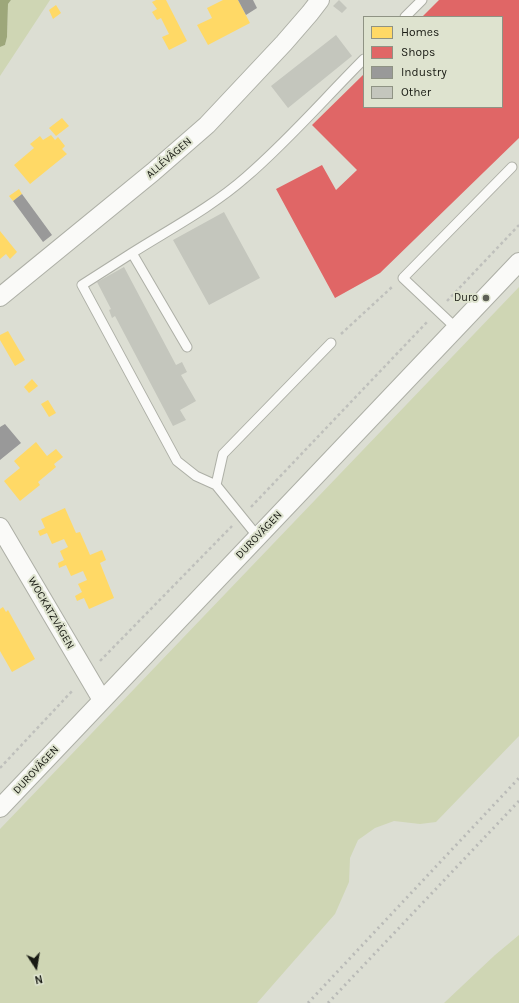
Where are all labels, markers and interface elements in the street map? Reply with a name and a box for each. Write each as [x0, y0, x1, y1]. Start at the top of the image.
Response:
legend [363, 16, 503, 108]
text: Homes [401, 25, 439, 39]
text: Shops [401, 45, 435, 59]
text: Industry [401, 65, 447, 79]
text: Other [401, 85, 431, 99]
street label: ALLÉVÄGEN [144, 135, 194, 181]
place label: Duro [454, 291, 478, 305]
marker: Duro [481, 293, 491, 303]
street label: DUROVÄGEN [233, 508, 285, 562]
street label: WOCKATZVÄGEN [25, 575, 77, 651]
street label: DUROVÄGEN [10, 743, 62, 797]
north arrow [16, 947, 56, 987]
text: N [33, 972, 44, 986]

